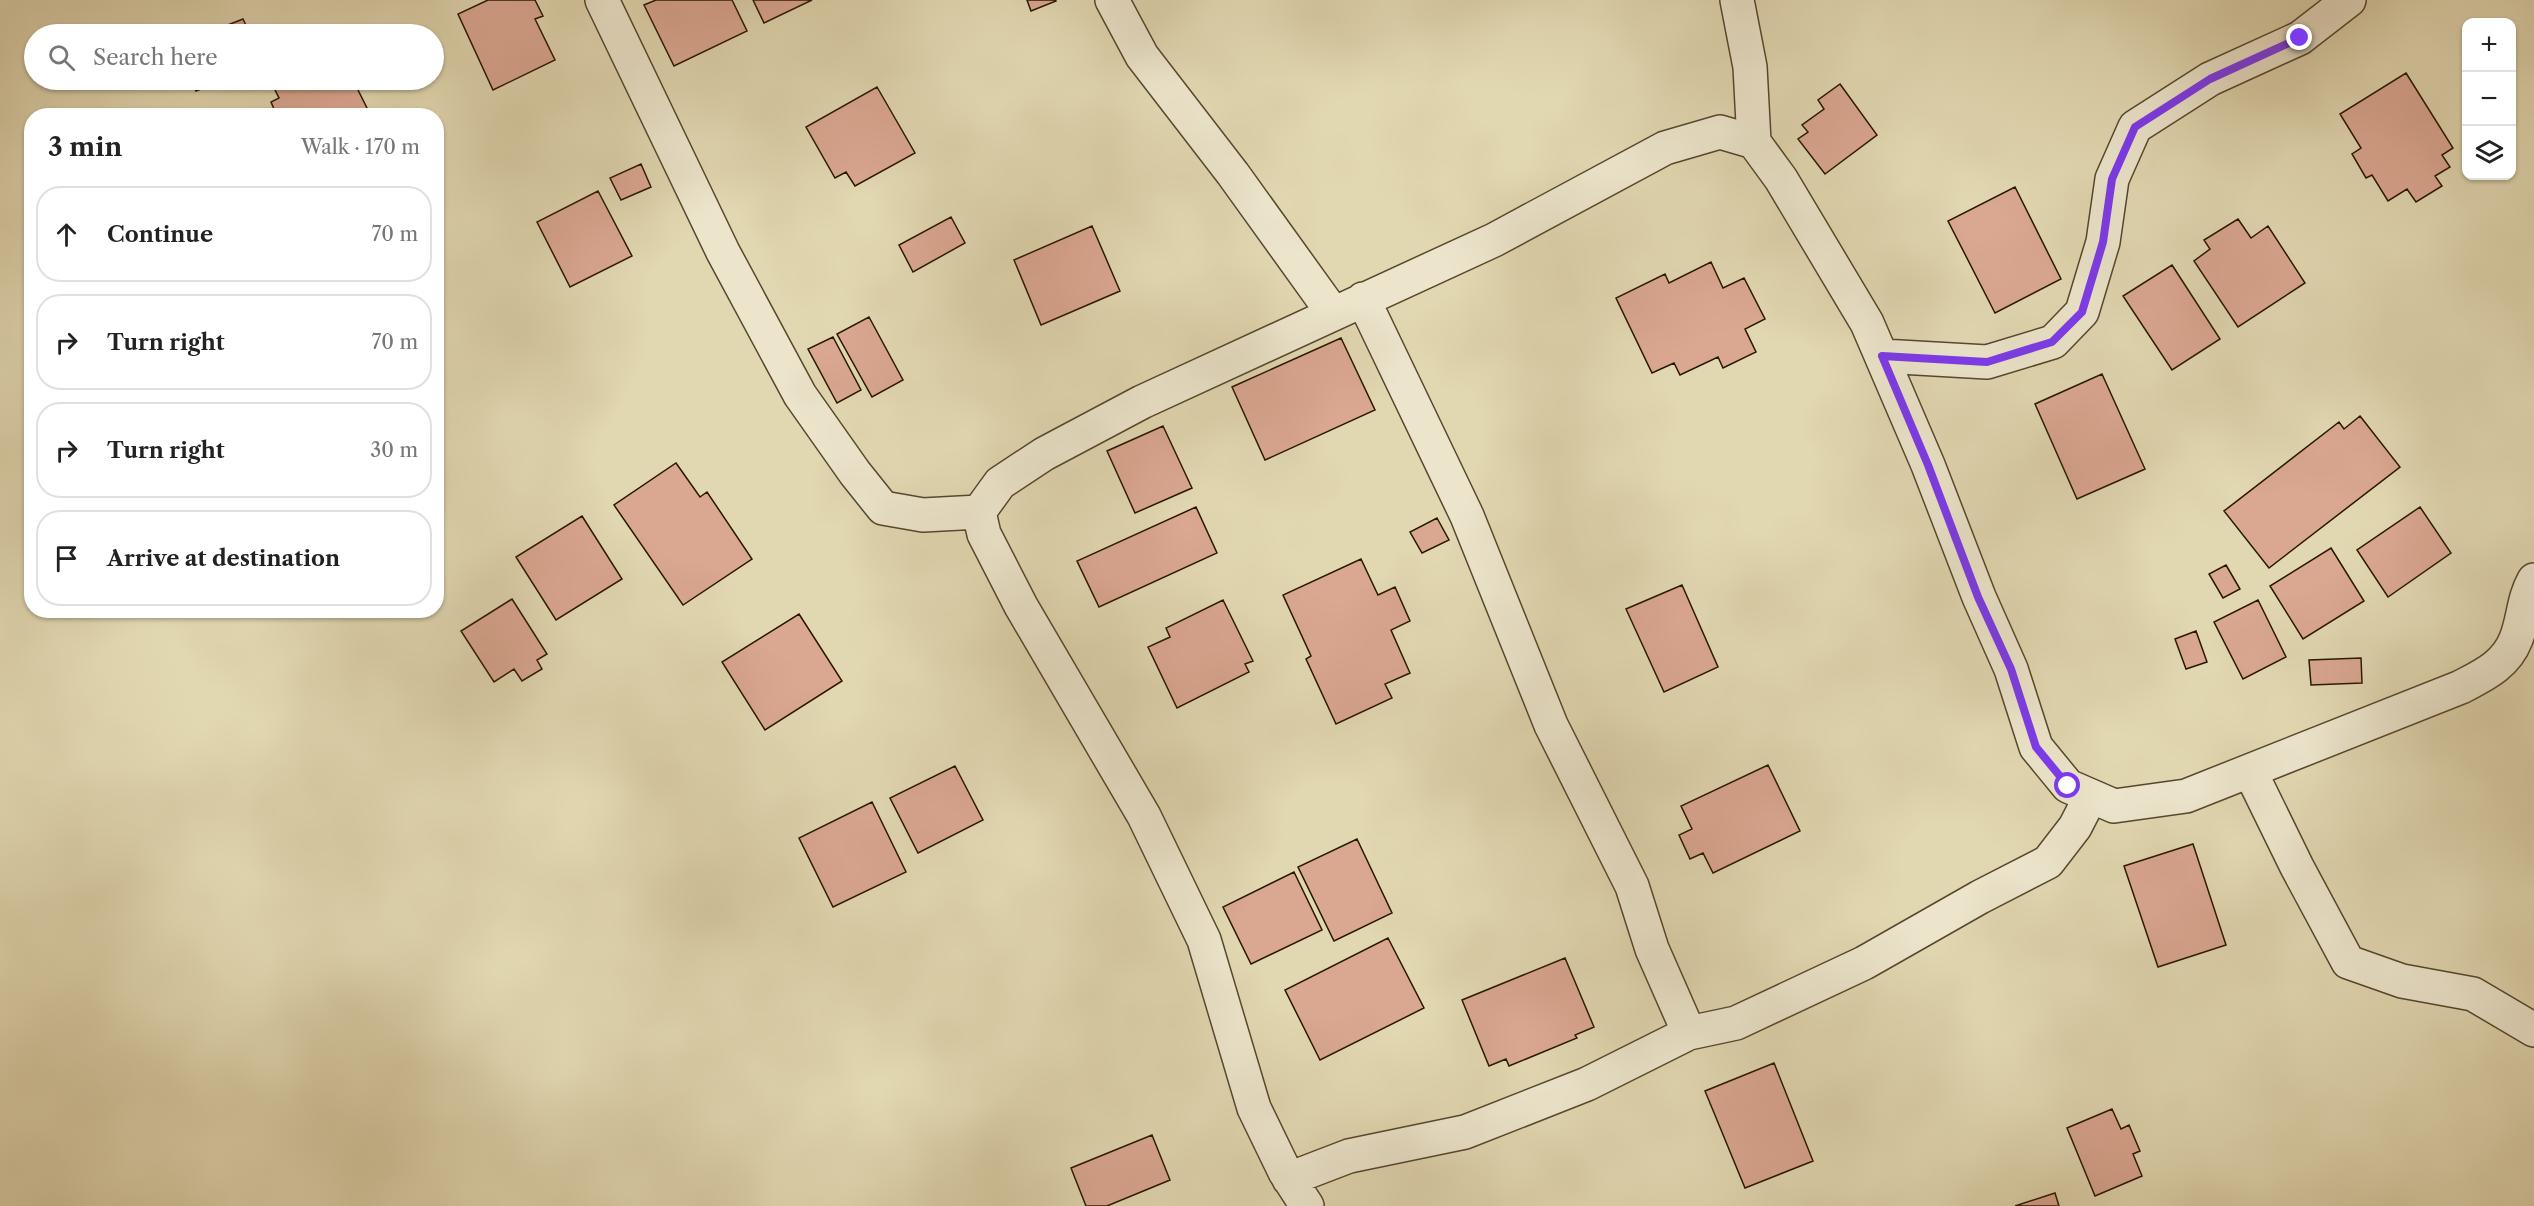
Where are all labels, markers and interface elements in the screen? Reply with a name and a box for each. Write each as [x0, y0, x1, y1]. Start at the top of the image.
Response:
map controls [2462, 18, 2516, 180]
button: + [2462, 18, 2516, 72]
search box [24, 24, 444, 90]
route end [2286, 24, 2312, 50]
icon: search [45, 41, 78, 74]
text: Search here [93, 44, 218, 71]
button: − [2462, 72, 2516, 126]
button: layers [2462, 126, 2516, 180]
text: 3 min [48, 131, 122, 163]
text: Walk · 170 m [301, 135, 420, 159]
icon: ahead [50, 218, 83, 251]
text: Continue [107, 221, 213, 248]
text: 70 m [372, 222, 418, 246]
icon: right [50, 326, 83, 359]
text: Turn right [107, 329, 225, 356]
text: 70 m [372, 330, 418, 354]
icon: right [50, 434, 83, 467]
text: Turn right [107, 437, 225, 464]
text: 30 m [370, 438, 418, 462]
icon: arrive [50, 542, 83, 575]
text: Arrive at destination [107, 545, 340, 572]
route start [2054, 772, 2080, 798]

